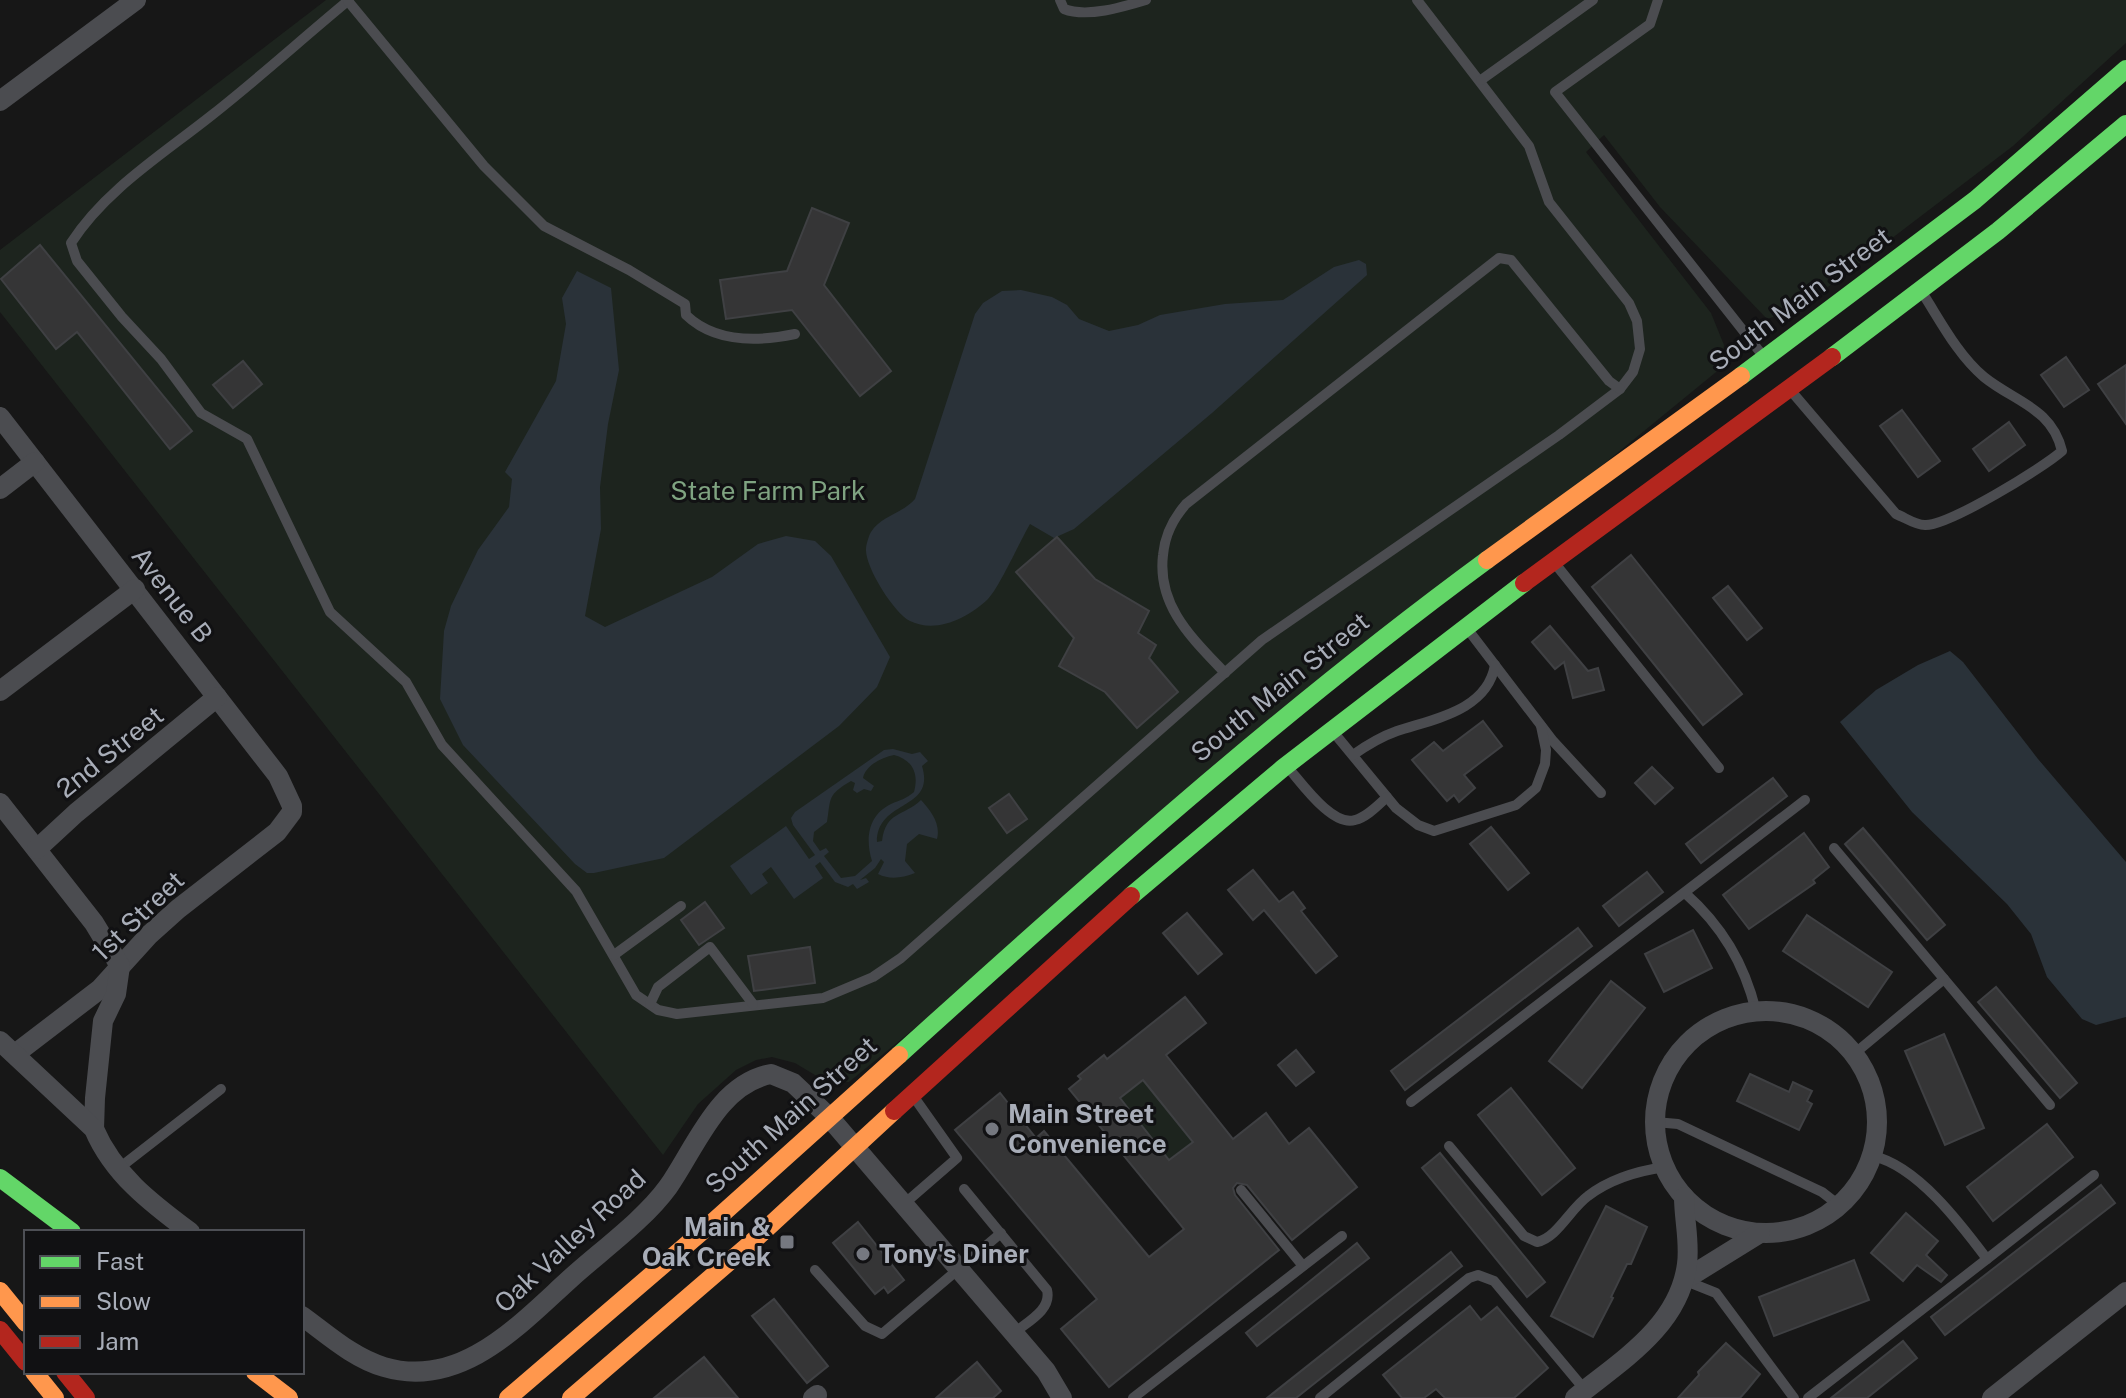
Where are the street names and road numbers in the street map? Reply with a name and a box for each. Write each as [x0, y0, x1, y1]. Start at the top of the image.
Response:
street label: South Main Street [1703, 220, 1897, 377]
street label: Avenue B [125, 541, 219, 649]
street label: South Main Street [1185, 605, 1375, 768]
street label: 2nd Street [50, 699, 169, 804]
street label: 1st Street [85, 864, 190, 967]
street label: South Main Street [699, 1030, 883, 1200]
street label: Oak Valley Road [488, 1163, 652, 1319]

